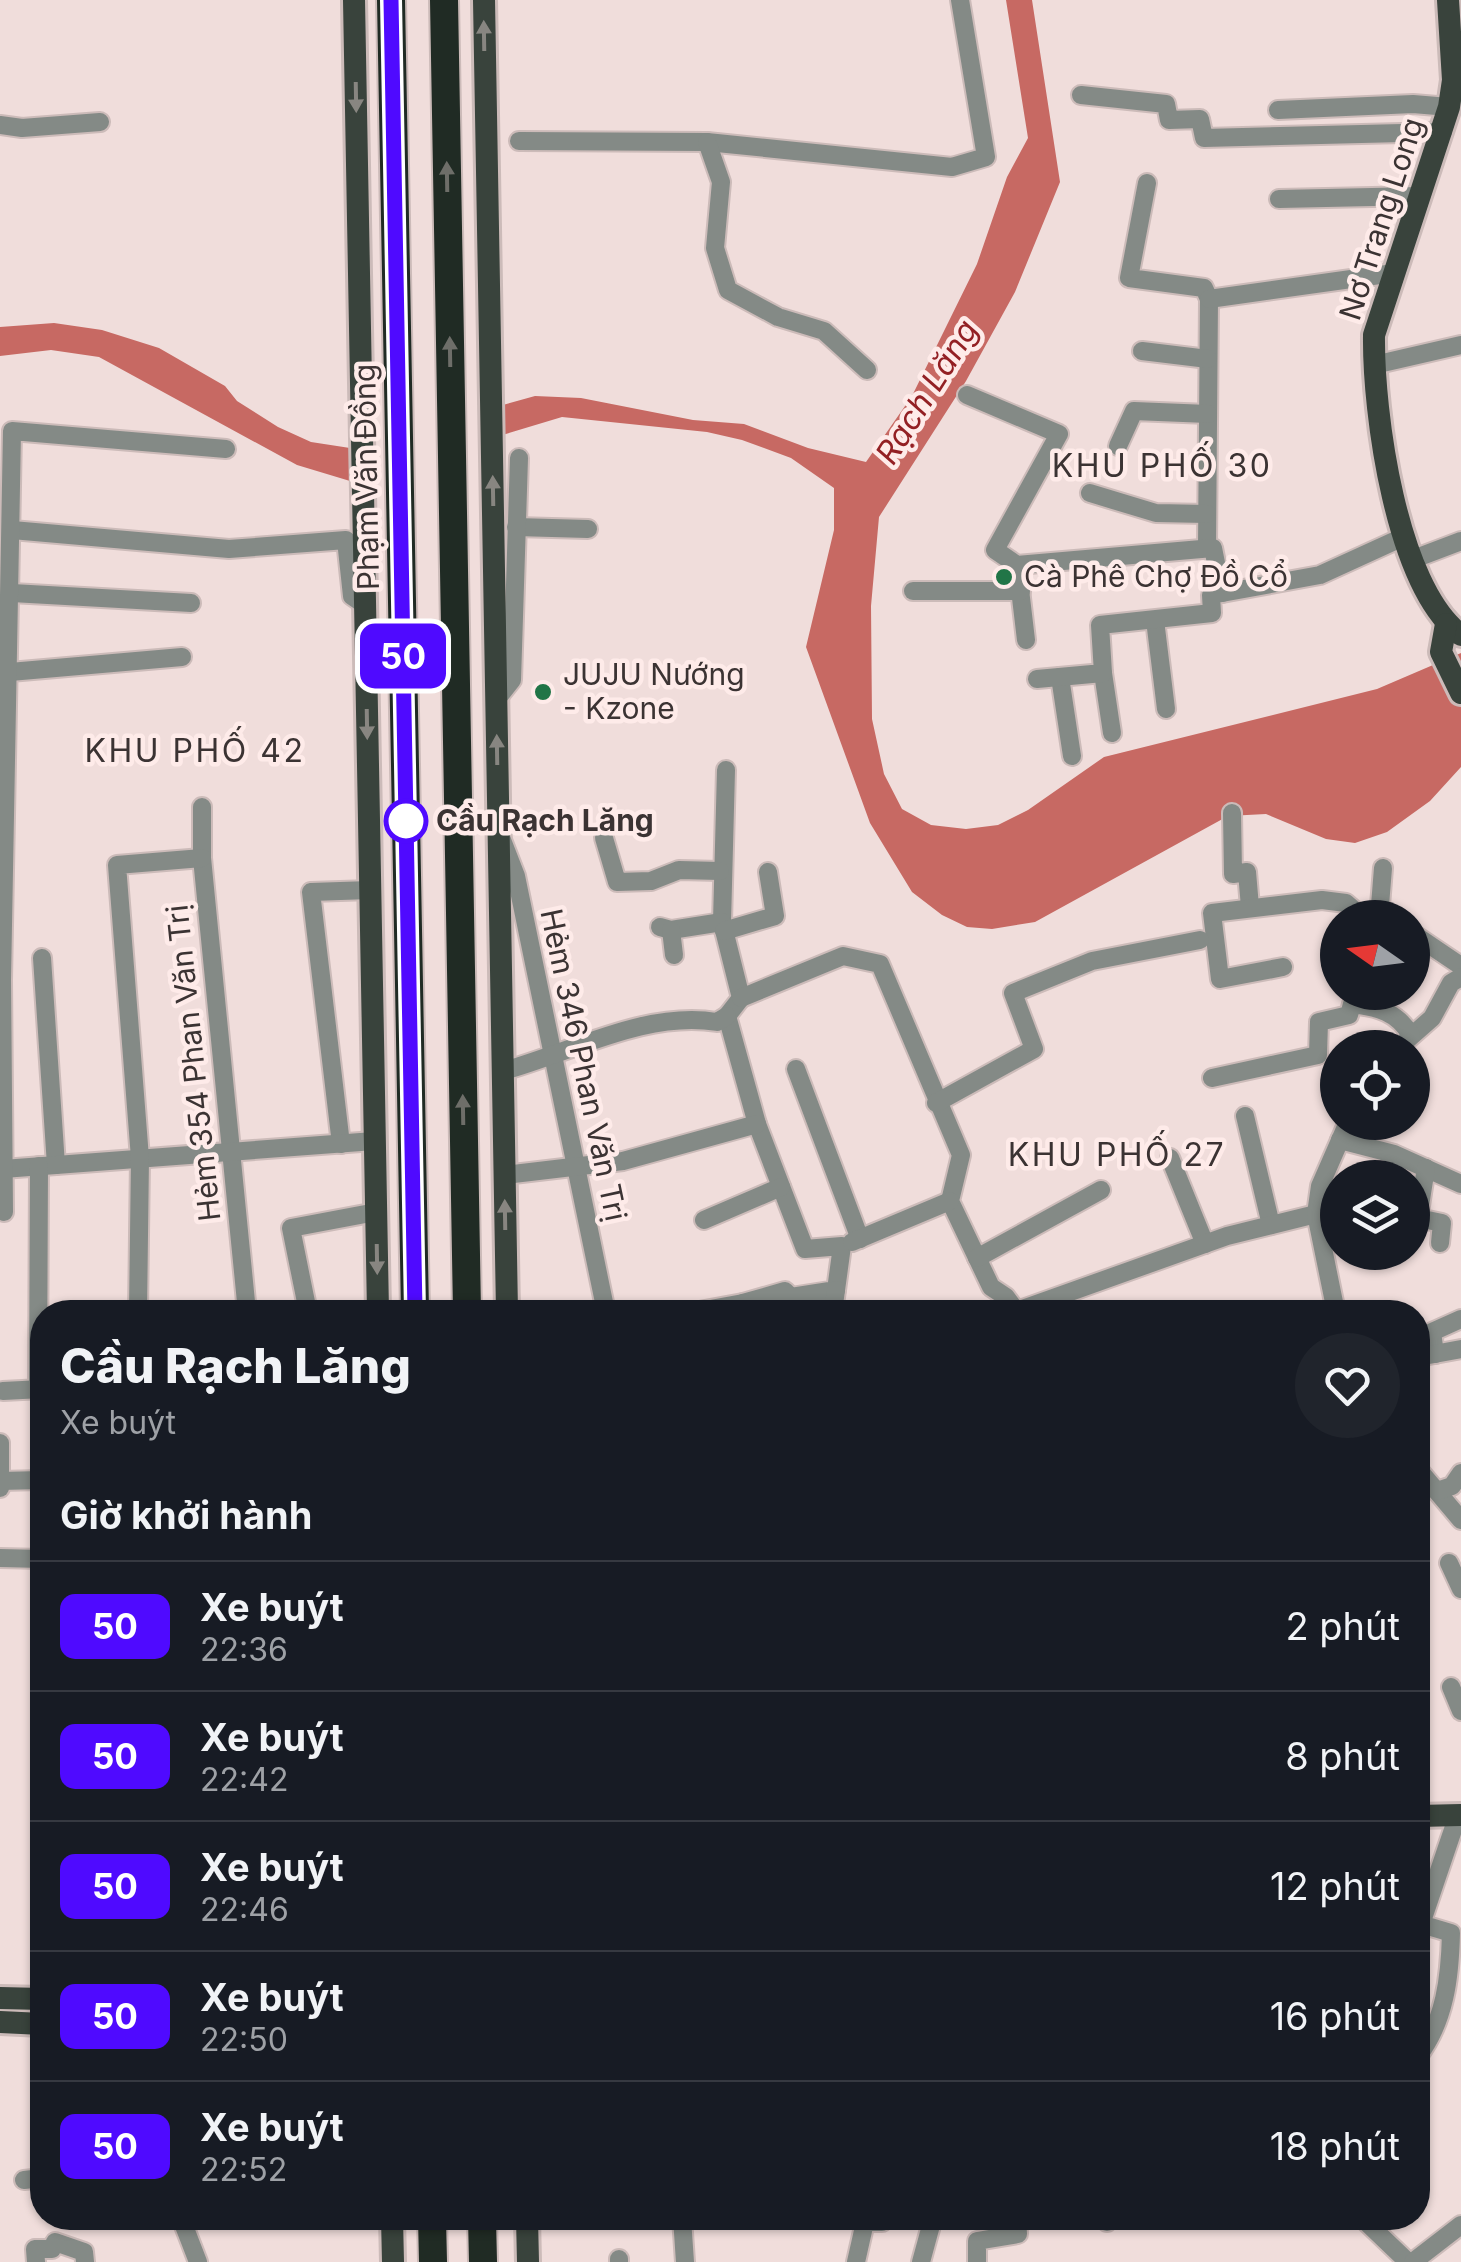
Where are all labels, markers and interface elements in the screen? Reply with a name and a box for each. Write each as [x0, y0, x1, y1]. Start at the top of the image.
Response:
one-way arrow [476, 20, 492, 52]
one-way arrow [348, 82, 364, 114]
street label: Nơ Trang Long [1331, 113, 1431, 324]
one-way arrow [439, 160, 455, 192]
water label: Rạch Lăng [867, 312, 986, 471]
one-way arrow [442, 336, 458, 368]
street label: Phạm Văn Đồng [346, 364, 386, 591]
district label: KHU PHỐ 30 [1052, 441, 1272, 485]
one-way arrow [484, 475, 500, 507]
place label: Cà Phê Chợ Đồ Cổ [1024, 558, 1288, 594]
marker: Cà Phê Chợ Đồ Cổ [993, 566, 1015, 588]
line badge: 50 [358, 624, 448, 688]
text: 50 [380, 635, 426, 677]
place label: JUJU Nướng - Kzone [563, 656, 745, 726]
marker: JUJU Nướng - Kzone [532, 681, 554, 703]
one-way arrow [359, 709, 375, 741]
district label: KHU PHỐ 42 [85, 726, 305, 770]
one-way arrow [489, 734, 505, 766]
marker: Cầu Rạch Lăng [385, 800, 427, 842]
place label: Cầu Rạch Lăng [436, 802, 654, 838]
north arrow [1320, 900, 1430, 1010]
map controls [1320, 900, 1430, 1270]
street label: Hẻm 354 Phan Văn Trị [158, 903, 228, 1223]
street label: Hẻm 346 Phan Văn Trị [533, 905, 635, 1224]
button: locate [1320, 1030, 1430, 1140]
one-way arrow [455, 1094, 471, 1126]
district label: KHU PHỐ 27 [1008, 1130, 1226, 1174]
button: layers [1320, 1160, 1430, 1270]
one-way arrow [497, 1199, 513, 1231]
one-way arrow [369, 1244, 385, 1276]
button: heart [1295, 1333, 1400, 1438]
text: Cầu Rạch Lăng [60, 1336, 411, 1395]
text: Xe buýt [60, 1403, 176, 1442]
text: Giờ khởi hành [60, 1492, 312, 1538]
text: Xe buýt [200, 1584, 344, 1630]
text: 2 phút [1285, 1603, 1400, 1649]
text: 50 [92, 1605, 138, 1647]
text: 22:36 [200, 1630, 288, 1669]
text: Xe buýt [200, 1714, 344, 1760]
text: 8 phút [1285, 1733, 1400, 1779]
text: 50 [92, 1735, 138, 1777]
text: 22:42 [200, 1760, 288, 1799]
text: Xe buýt [200, 1844, 344, 1890]
text: 12 phút [1270, 1863, 1400, 1909]
text: 50 [92, 1865, 138, 1907]
text: 22:46 [200, 1890, 289, 1929]
text: Xe buýt [200, 1974, 344, 2020]
text: 16 phút [1270, 1993, 1400, 2039]
text: 50 [92, 1995, 138, 2037]
text: 22:50 [200, 2020, 288, 2059]
text: Xe buýt [200, 2104, 344, 2150]
text: 18 phút [1270, 2123, 1400, 2169]
text: 50 [92, 2125, 138, 2167]
text: 22:52 [200, 2150, 287, 2189]

